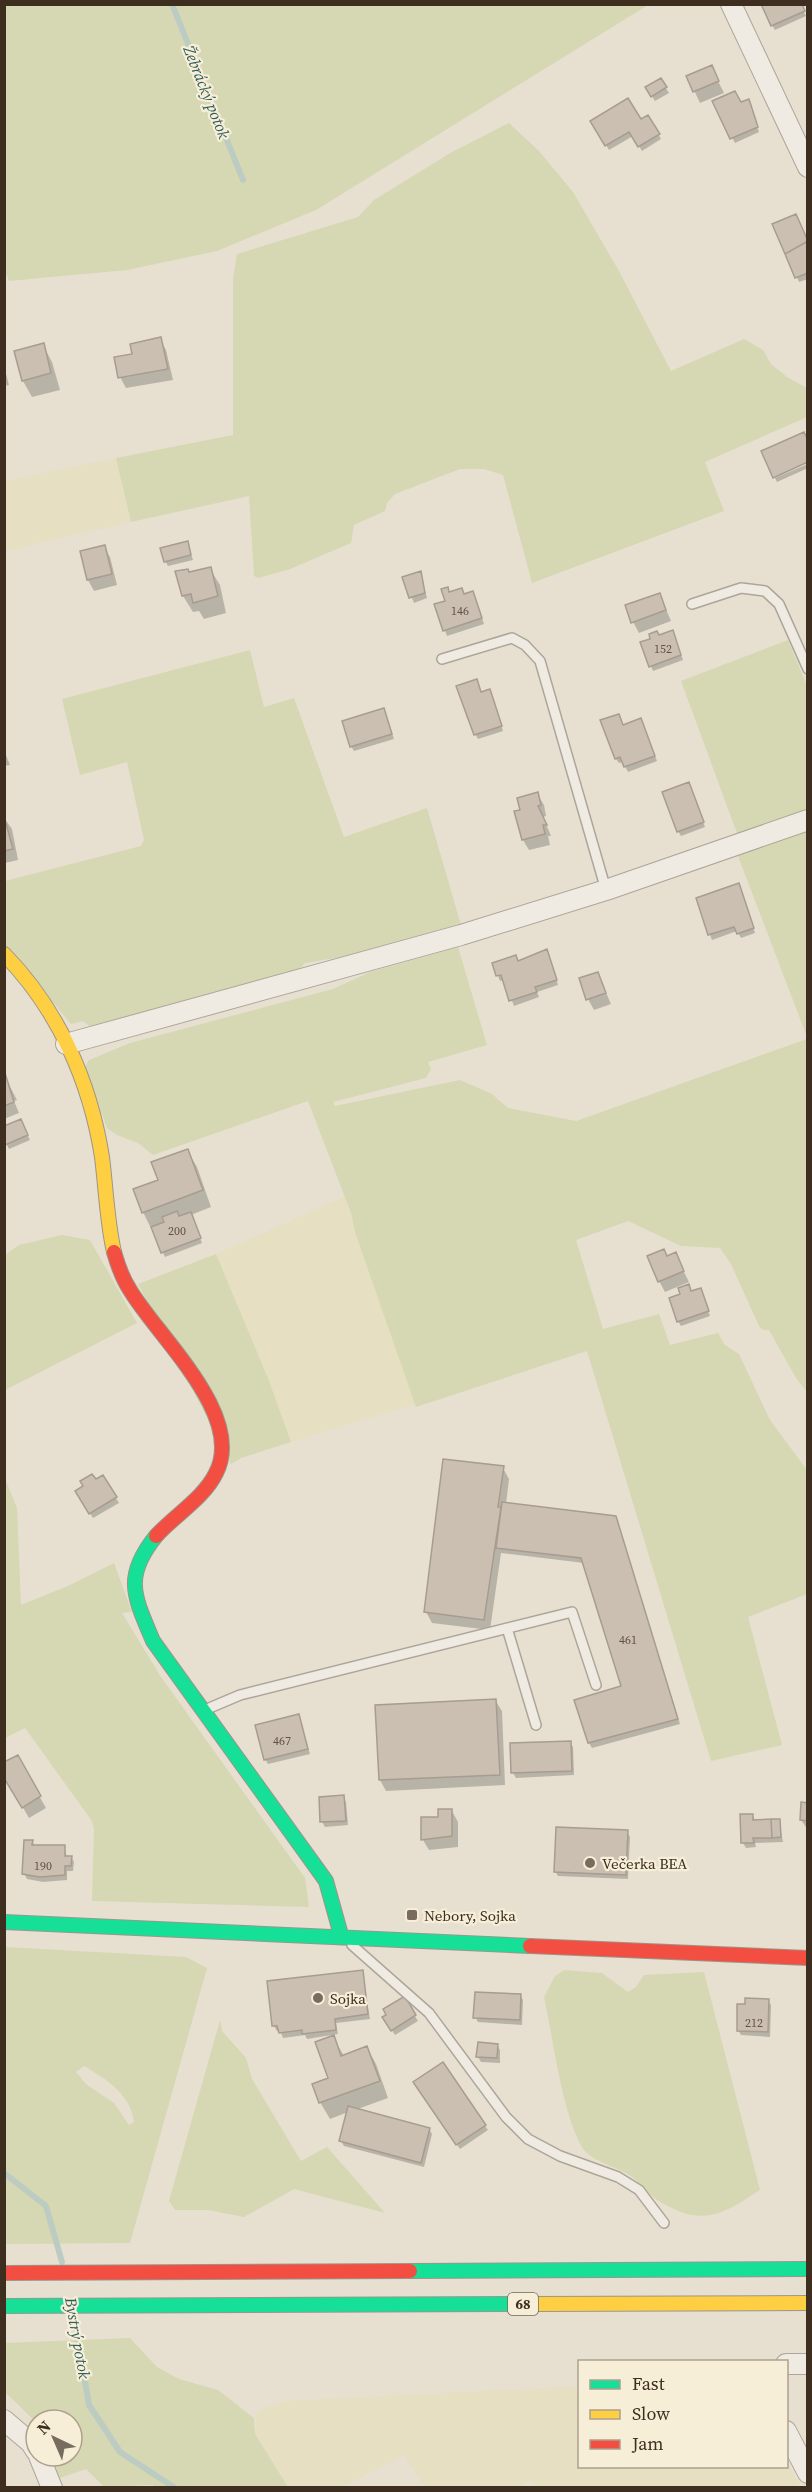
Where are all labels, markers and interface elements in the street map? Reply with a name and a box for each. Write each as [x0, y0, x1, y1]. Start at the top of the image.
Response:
water label: Žebrácký potok [178, 41, 236, 142]
house number: 146 [451, 603, 469, 619]
house number: 152 [654, 641, 672, 657]
house number: 200 [168, 1223, 186, 1239]
house number: 461 [619, 1632, 637, 1648]
house number: 467 [273, 1733, 291, 1749]
place label: Večerka BEA [602, 1853, 687, 1874]
marker: Večerka BEA [583, 1856, 597, 1870]
house number: 190 [34, 1858, 52, 1874]
place label: Nebory, Sojka [424, 1905, 516, 1926]
marker: Nebory, Sojka [405, 1908, 419, 1922]
place label: Sojka [330, 1988, 366, 2009]
marker: Sojka [311, 1991, 325, 2005]
house number: 212 [745, 2015, 763, 2031]
road number: 68 [508, 2293, 538, 2315]
water label: Bystrý potok [60, 2294, 96, 2381]
legend [578, 2360, 788, 2468]
text: Fast [632, 2371, 665, 2396]
text: Slow [632, 2401, 670, 2426]
north arrow [24, 2408, 84, 2468]
text: N [32, 2415, 56, 2439]
text: Jam [631, 2431, 664, 2456]

